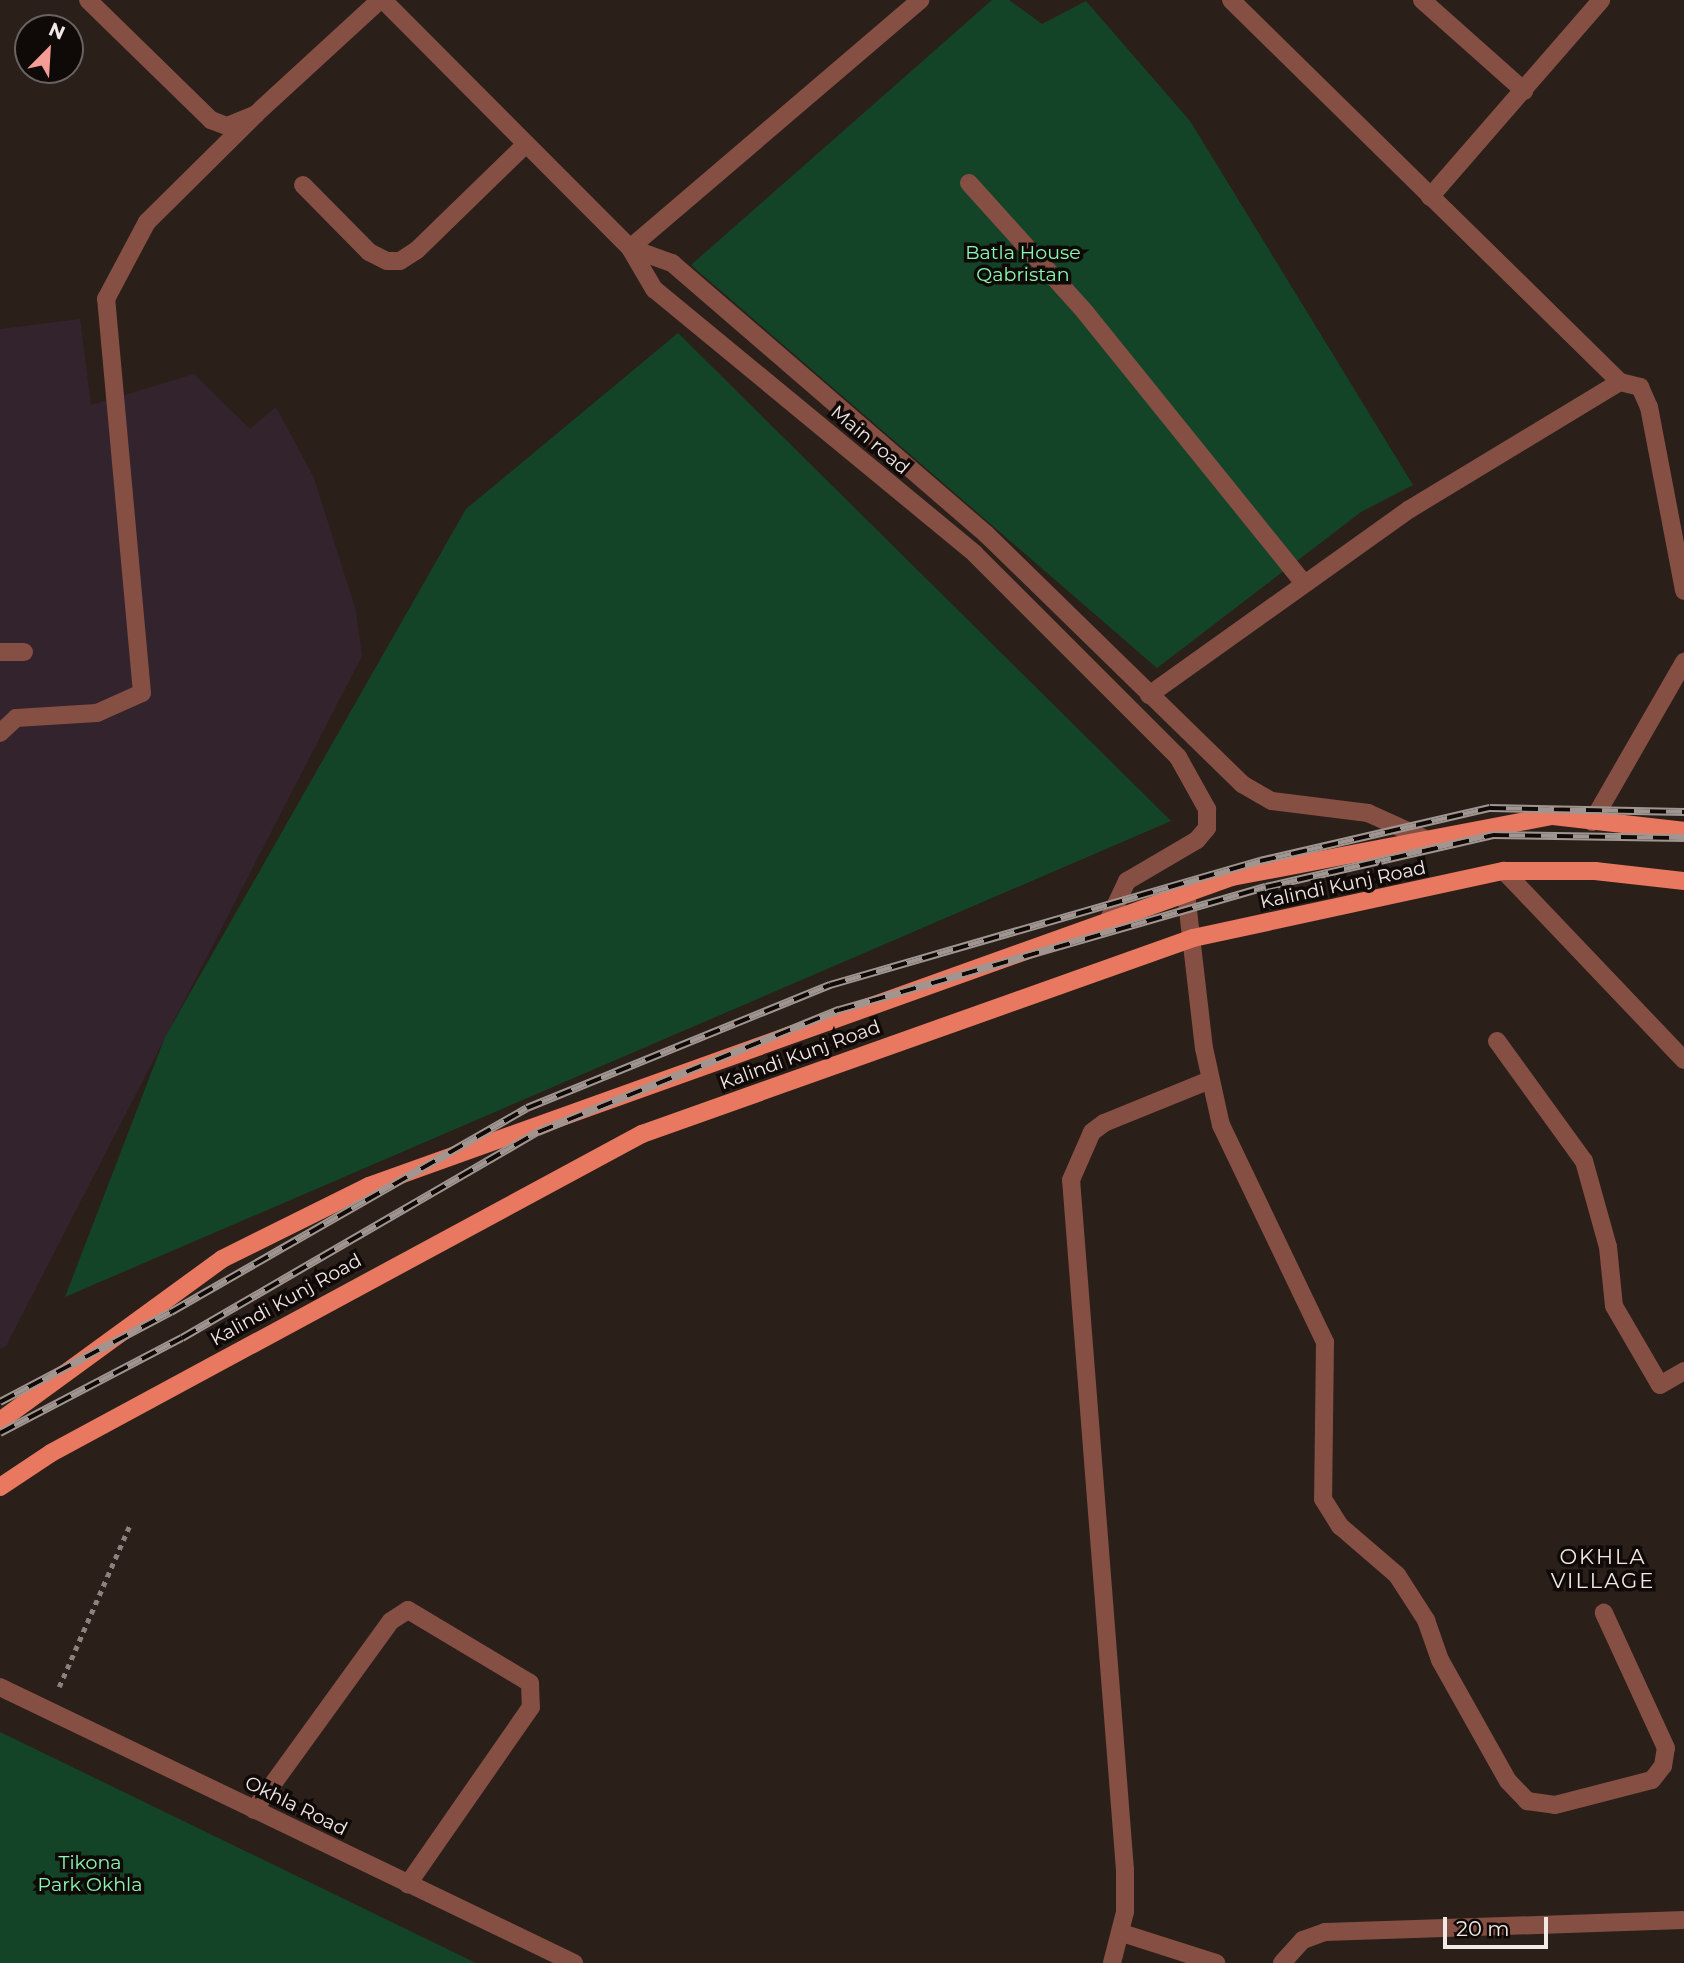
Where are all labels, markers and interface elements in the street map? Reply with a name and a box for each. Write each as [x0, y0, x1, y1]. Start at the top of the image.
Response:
north arrow [14, 14, 84, 84]
text: N [45, 18, 69, 45]
park label: Batla House Qabristan [965, 242, 1081, 286]
street label: Main road [826, 401, 914, 479]
street label: Kalindi Kunj Road [1258, 856, 1428, 914]
street label: Kalindi Kunj Road [717, 1015, 883, 1095]
street label: Kalindi Kunj Road [207, 1249, 365, 1351]
district label: OKHLA VILLAGE [1552, 1544, 1654, 1594]
street label: Okhla Road [241, 1771, 351, 1841]
park label: Tikona Park Okhla [38, 1852, 142, 1896]
scale bar [1446, 1904, 1551, 1948]
text: 20 m [1456, 1916, 1510, 1941]

